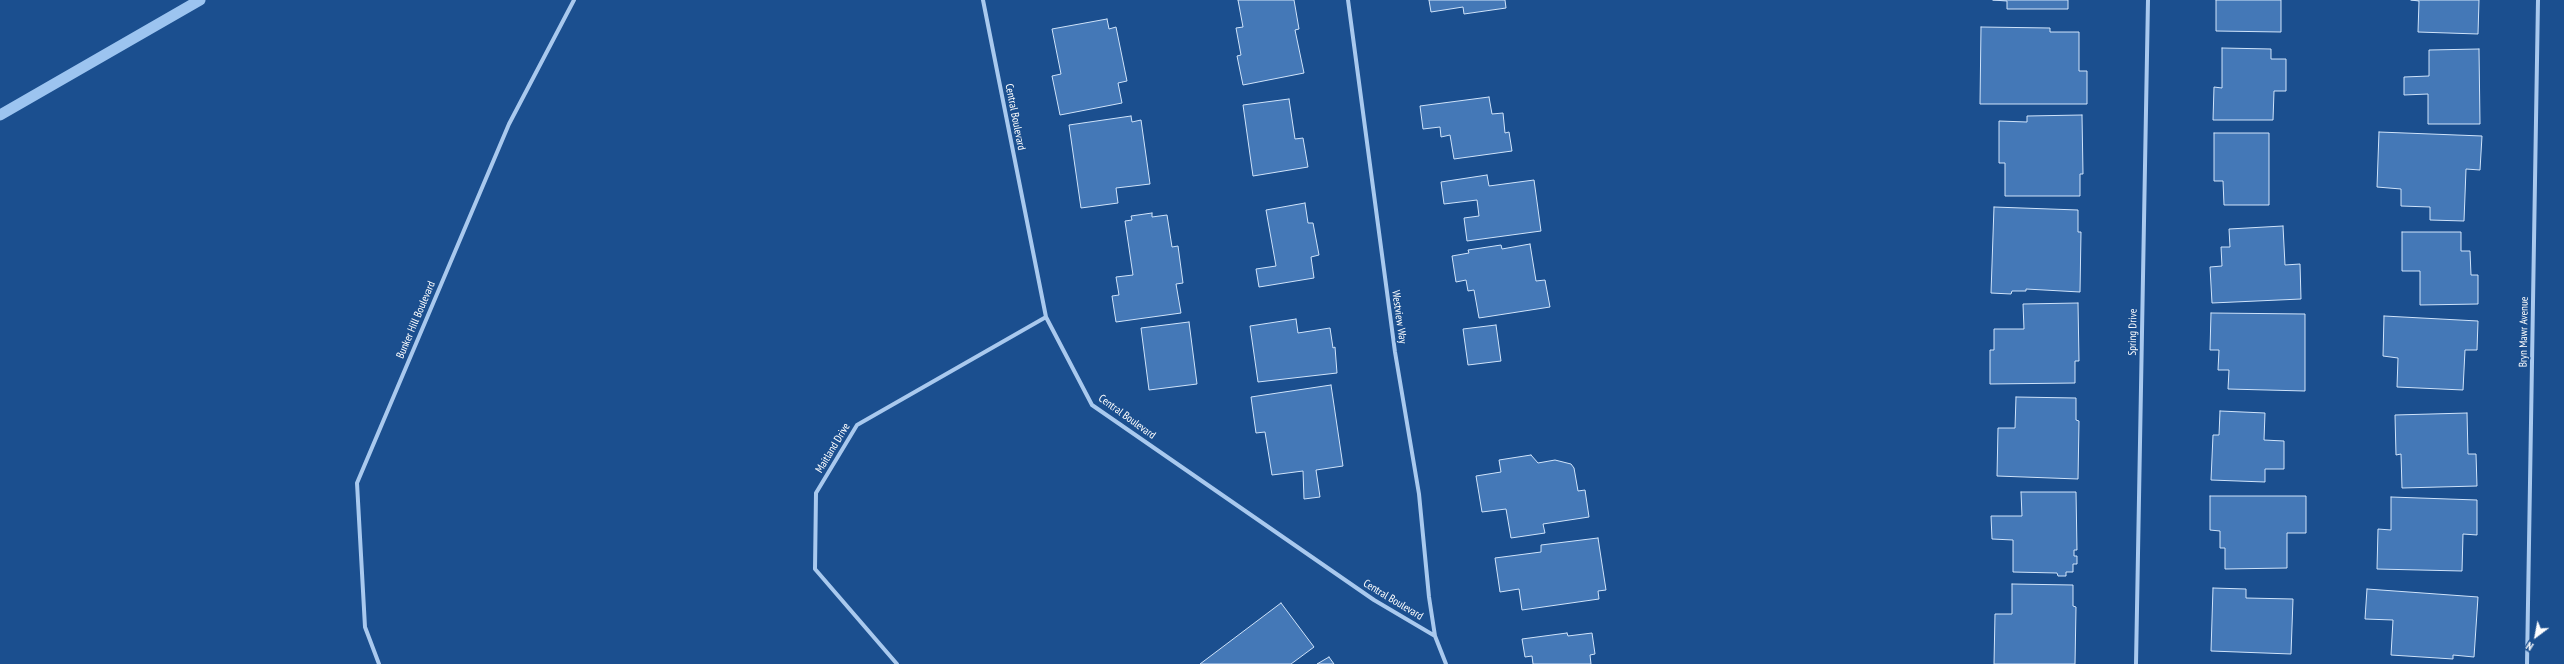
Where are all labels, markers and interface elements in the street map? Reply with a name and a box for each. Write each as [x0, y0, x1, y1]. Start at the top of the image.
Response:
street label: Central Boulevard [1002, 83, 1028, 151]
street label: Bunker Hill Boulevard [394, 279, 438, 361]
street label: Westview Way [1389, 289, 1409, 345]
street label: Bryn Mawr Avenue [2517, 297, 2531, 367]
street label: Spring Drive [2126, 308, 2140, 356]
street label: Central Boulevard [1096, 392, 1158, 442]
street label: Maitland Drive [813, 421, 853, 475]
street label: Central Boulevard [1361, 577, 1425, 623]
north arrow [2516, 616, 2556, 656]
text: N [2523, 639, 2536, 654]

